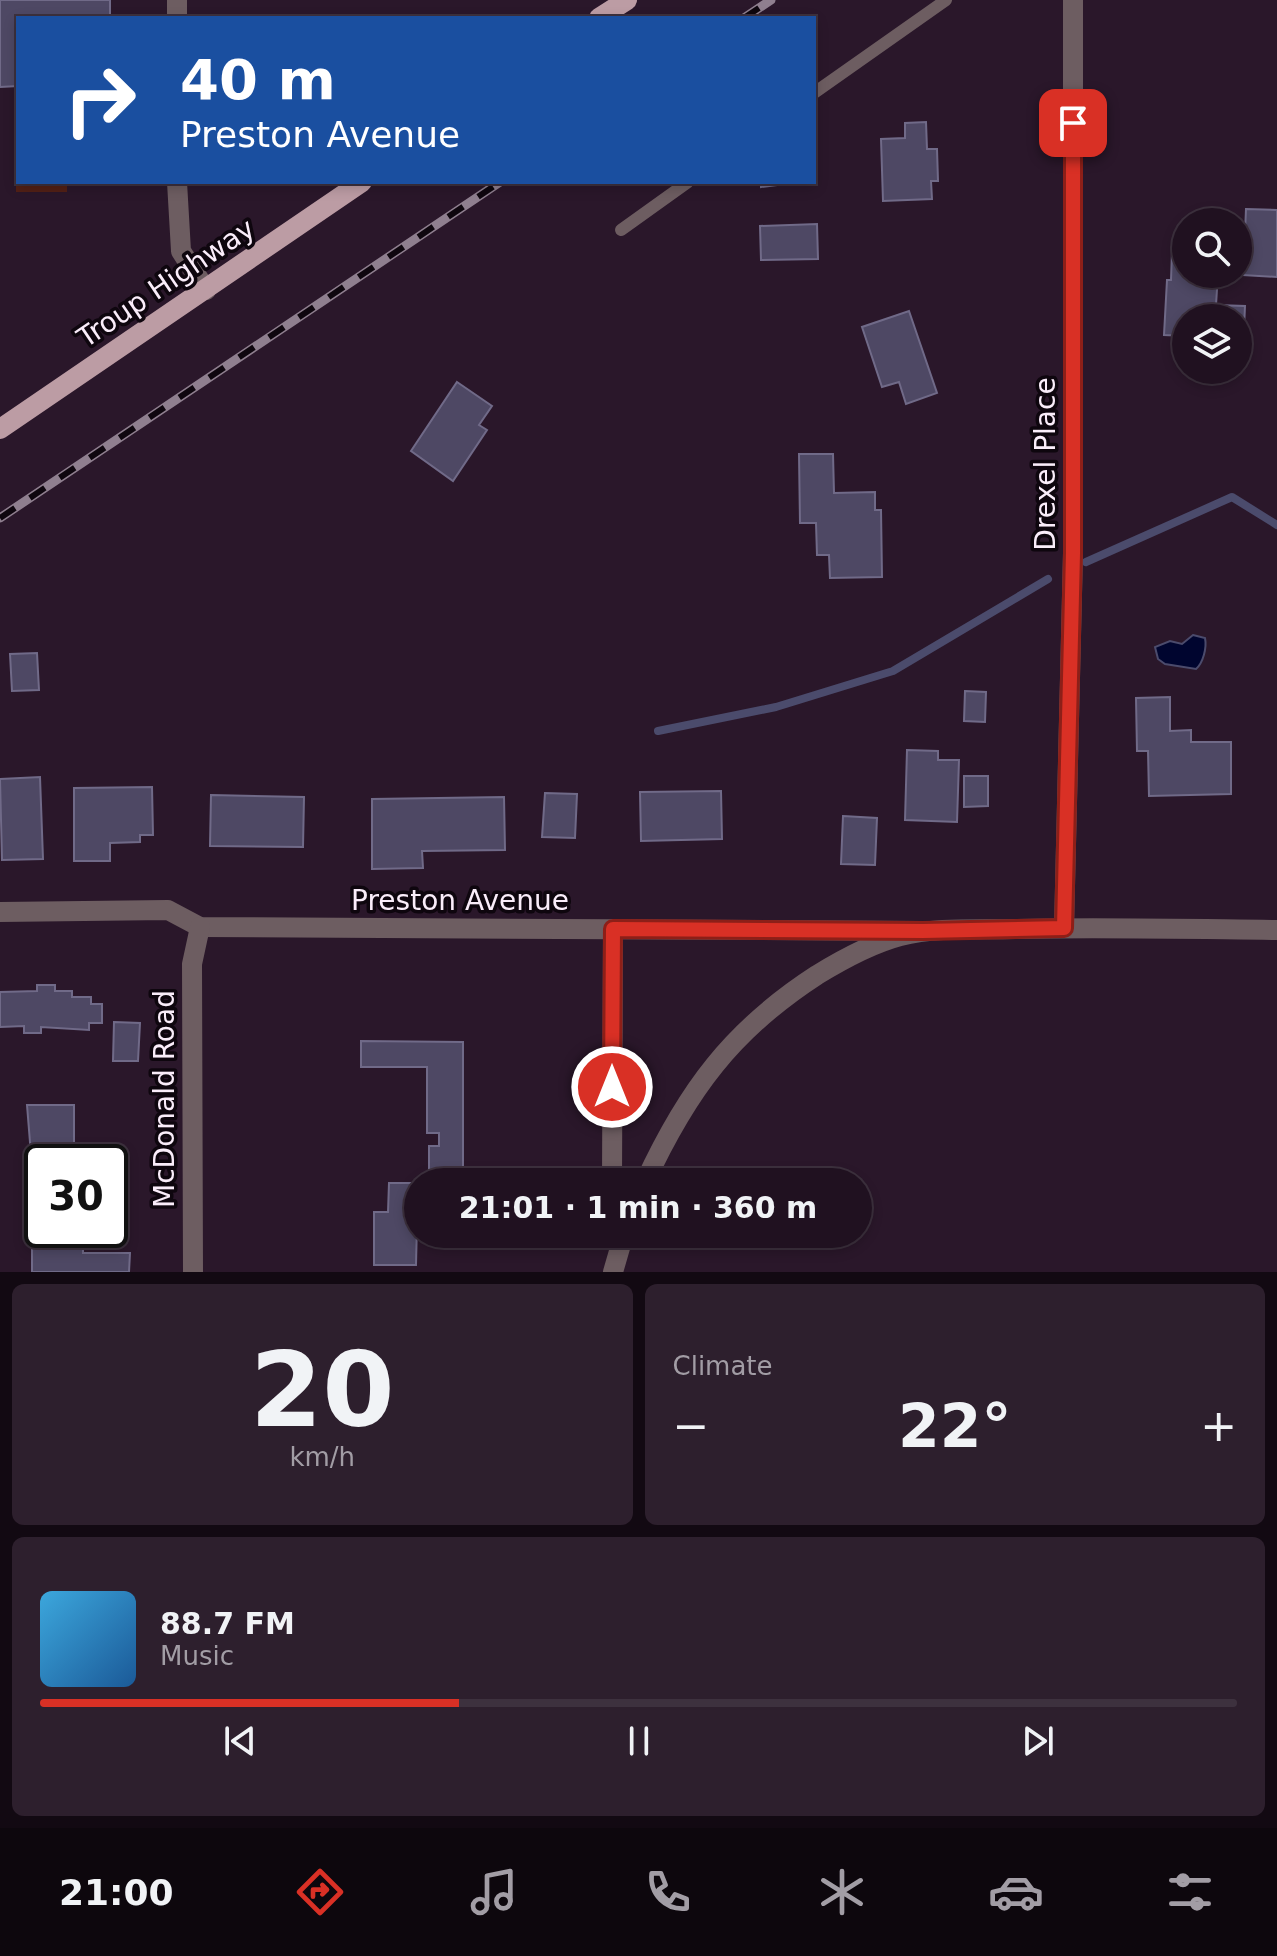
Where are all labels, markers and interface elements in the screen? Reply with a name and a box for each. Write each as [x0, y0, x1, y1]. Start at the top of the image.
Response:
text: 40 m [180, 47, 336, 112]
icon: right [48, 48, 152, 152]
pin [1039, 89, 1107, 157]
icon: arrive [1051, 101, 1095, 145]
text: Preston Avenue [180, 114, 460, 155]
map controls [1172, 208, 1252, 384]
button: search [1172, 208, 1252, 288]
street label: Troup Highway [70, 212, 261, 355]
button: layers [1172, 304, 1252, 384]
street label: Drexel Place [1029, 377, 1062, 551]
street label: Preston Avenue [351, 884, 569, 917]
street label: McDonald Road [148, 990, 181, 1208]
position arrow [570, 1045, 654, 1129]
speed limit sign: 30 [24, 1144, 128, 1248]
text: 21:01 · 1 min · 360 m [459, 1190, 817, 1225]
text: 20 [250, 1329, 395, 1451]
text: Climate [673, 1351, 773, 1381]
text: 22° [898, 1391, 1012, 1461]
text: − [673, 1400, 709, 1451]
text: + [1200, 1400, 1237, 1451]
text: km/h [289, 1442, 355, 1472]
text: 88.7 FM [160, 1606, 295, 1641]
text: Music [160, 1641, 234, 1671]
icon: previous [218, 1719, 262, 1763]
icon: pause [617, 1719, 661, 1763]
icon: next [1016, 1719, 1060, 1763]
icon: directions [292, 1864, 348, 1920]
icon: music [466, 1864, 522, 1920]
icon: phone [640, 1864, 696, 1920]
icon: climate [814, 1864, 870, 1920]
icon: car [988, 1864, 1044, 1920]
icon: filters [1162, 1864, 1218, 1920]
text: 21:00 [59, 1872, 174, 1913]

